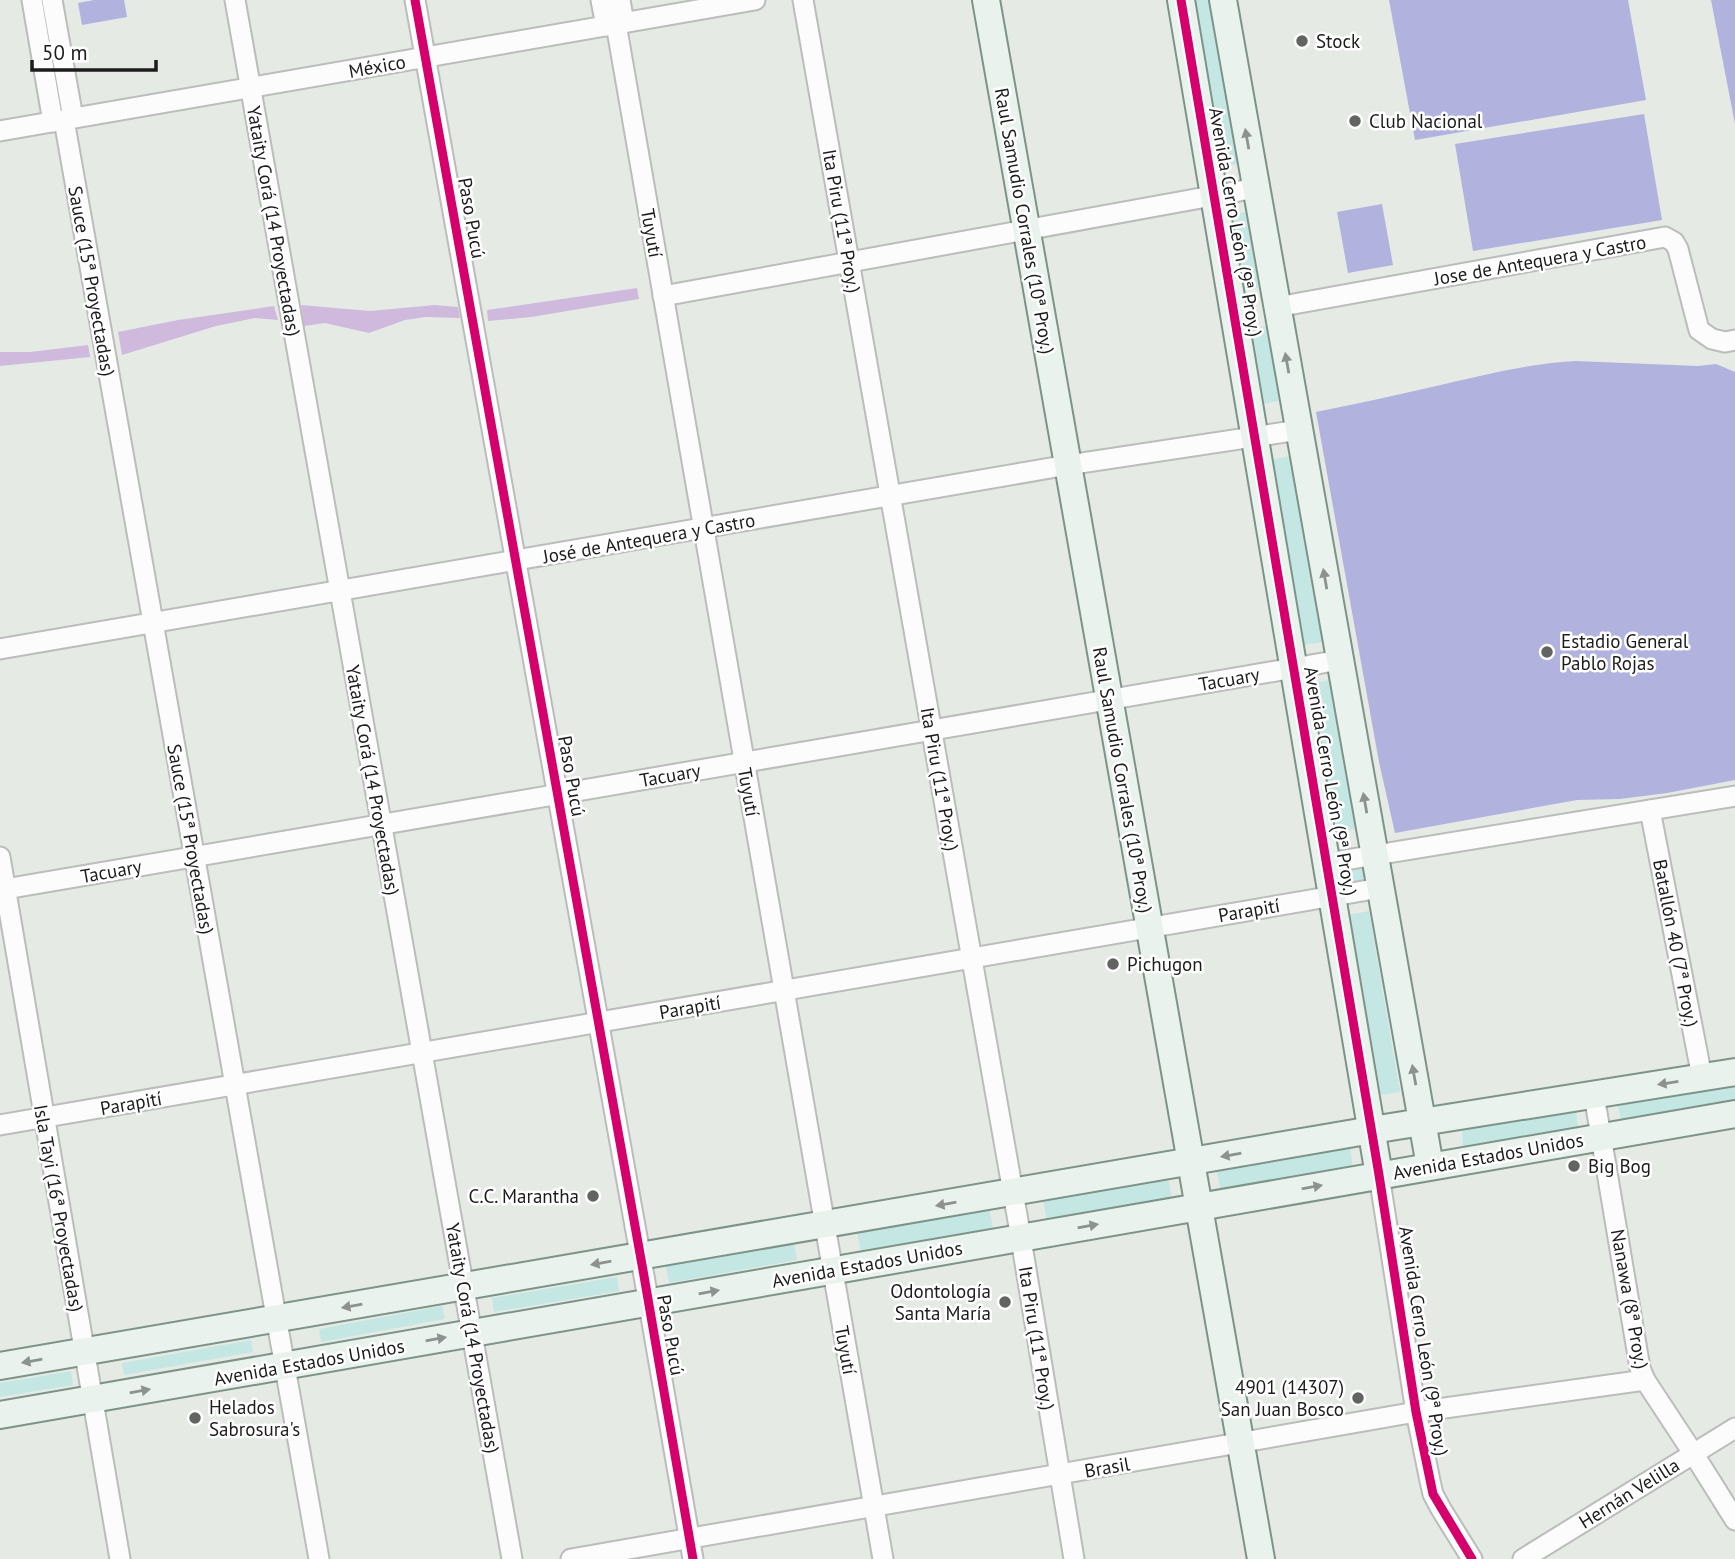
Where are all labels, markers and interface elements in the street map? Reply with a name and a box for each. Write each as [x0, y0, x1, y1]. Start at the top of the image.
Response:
scale bar [32, 28, 156, 72]
place label: Stock [1316, 29, 1360, 53]
marker: Stock [1294, 33, 1310, 49]
text: 50 m [42, 39, 88, 66]
street label: México [347, 49, 407, 83]
street label: Raul Samudio Corrales (10ª Proy.) [990, 86, 1060, 356]
street label: Yataity Corá (14 Proyectadas) [242, 104, 306, 338]
street label: Avenida Cerro León (9ª Proy.) [1204, 105, 1268, 339]
place label: Club Nacional [1369, 109, 1483, 133]
marker: Club Nacional [1347, 113, 1363, 129]
one-way arrow [1241, 128, 1252, 150]
street label: Ita Piru (11ª Proy.) [818, 147, 866, 295]
street label: Paso Pucú [453, 176, 491, 260]
street label: Sauce (15ª Proyectadas) [63, 184, 121, 378]
street label: Tuyutí [636, 207, 668, 259]
street label: Jose de Antequera y Castro [1431, 230, 1648, 291]
one-way arrow [1281, 352, 1292, 374]
street label: José de Antequera y Castro [540, 508, 757, 569]
one-way arrow [1319, 568, 1330, 590]
place label: Estadio General Pablo Rojas [1561, 629, 1689, 675]
marker: Estadio General Pablo Rojas [1539, 644, 1555, 660]
street label: Raul Samudio Corrales (10ª Proy.) [1088, 645, 1158, 915]
street label: Tacuary [1197, 662, 1262, 696]
street label: Yataity Corá (14 Proyectadas) [341, 663, 405, 897]
street label: Avenida Cerro León (9ª Proy.) [1299, 664, 1363, 898]
street label: Ita Piru (11ª Proy.) [916, 705, 964, 853]
street label: Paso Pucú [553, 734, 591, 818]
street label: Sauce (15ª Proyectadas) [162, 742, 220, 936]
street label: Tacuary [638, 758, 703, 792]
street label: Tuyutí [733, 766, 765, 818]
one-way arrow [1359, 792, 1370, 814]
street label: Tacuary [79, 854, 144, 888]
street label: Batallón 40 (7ª Proy.) [1648, 857, 1704, 1029]
street label: Parapití [1216, 893, 1282, 927]
place label: Pichugon [1127, 952, 1203, 976]
marker: Pichugon [1105, 956, 1121, 972]
street label: Parapití [657, 990, 723, 1024]
one-way arrow [1408, 1064, 1419, 1086]
one-way arrow [1657, 1078, 1679, 1089]
street label: Parapití [98, 1086, 164, 1120]
street label: Isla Tayi (16ª Proyectadas) [29, 1102, 89, 1314]
street label: Avenida Estados Unidos [1391, 1127, 1585, 1185]
one-way arrow [1220, 1150, 1242, 1161]
place label: Big Bog [1588, 1154, 1651, 1178]
marker: Big Bog [1566, 1158, 1582, 1174]
one-way arrow [1301, 1181, 1323, 1192]
place label: C.C. Marantha [469, 1184, 579, 1208]
marker: C.C. Marantha [585, 1188, 601, 1204]
one-way arrow [935, 1199, 957, 1210]
one-way arrow [1077, 1220, 1099, 1231]
street label: Yataity Corá (14 Proyectadas) [441, 1221, 505, 1455]
street label: Avenida Cerro León (9ª Proy.) [1394, 1224, 1454, 1458]
street label: Nanawa (8ª Proy.) [1606, 1227, 1654, 1371]
street label: Avenida Estados Unidos [770, 1235, 964, 1293]
one-way arrow [590, 1258, 612, 1269]
street label: Ita Piru (11ª Proy.) [1014, 1264, 1060, 1412]
place label: Odontología Santa María [890, 1279, 991, 1325]
one-way arrow [698, 1286, 720, 1297]
street label: Paso Pucú [652, 1293, 690, 1377]
marker: Odontología Santa María [997, 1294, 1013, 1310]
one-way arrow [341, 1301, 363, 1312]
street label: Tuyutí [830, 1324, 862, 1376]
street label: Avenida Estados Unidos [212, 1333, 406, 1391]
one-way arrow [425, 1333, 447, 1344]
one-way arrow [21, 1356, 43, 1367]
place label: 4901 (14307) San Juan Bosco [1221, 1375, 1344, 1421]
one-way arrow [129, 1385, 151, 1396]
marker: 4901 (14307) San Juan Bosco [1350, 1390, 1366, 1406]
place label: Helados Sabrosura's [209, 1395, 300, 1441]
marker: Helados Sabrosura's [187, 1410, 203, 1426]
street label: Brasil [1082, 1451, 1132, 1483]
street label: Hernán Velilla [1574, 1453, 1684, 1533]

